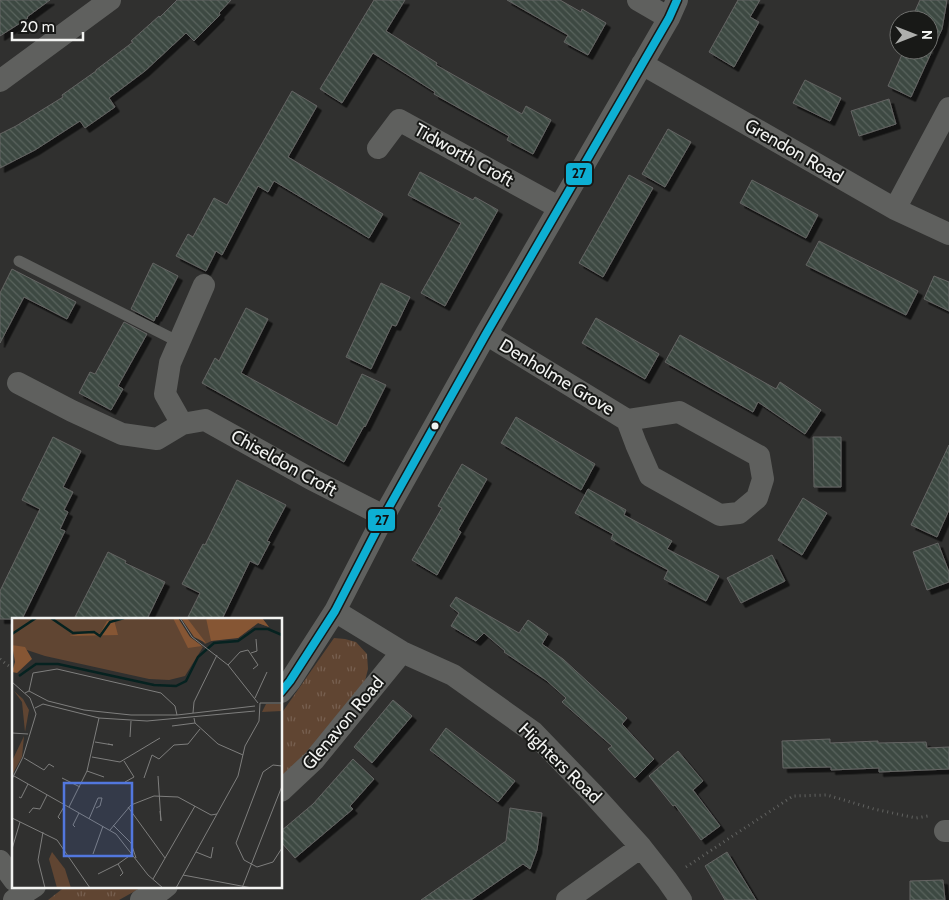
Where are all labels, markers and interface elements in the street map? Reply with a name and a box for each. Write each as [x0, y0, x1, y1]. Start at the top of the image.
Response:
scale bar [12, 10, 84, 42]
north arrow [889, 10, 939, 60]
text: 20 m [20, 18, 55, 36]
text: N [918, 30, 936, 40]
street label: Grendon Road [741, 114, 847, 188]
street label: Tidworth Croft [411, 119, 517, 191]
line badge: 27 [565, 162, 593, 186]
text: 27 [572, 164, 587, 182]
street label: Denholme Grove [495, 334, 619, 420]
unlabelled marker [430, 421, 440, 431]
street label: Chiseldon Croft [227, 425, 341, 501]
line badge: 27 [367, 508, 396, 532]
text: 27 [375, 511, 390, 529]
inset map [12, 618, 282, 888]
street label: Glenavon Road [297, 672, 389, 774]
street label: Highters Road [514, 718, 606, 808]

